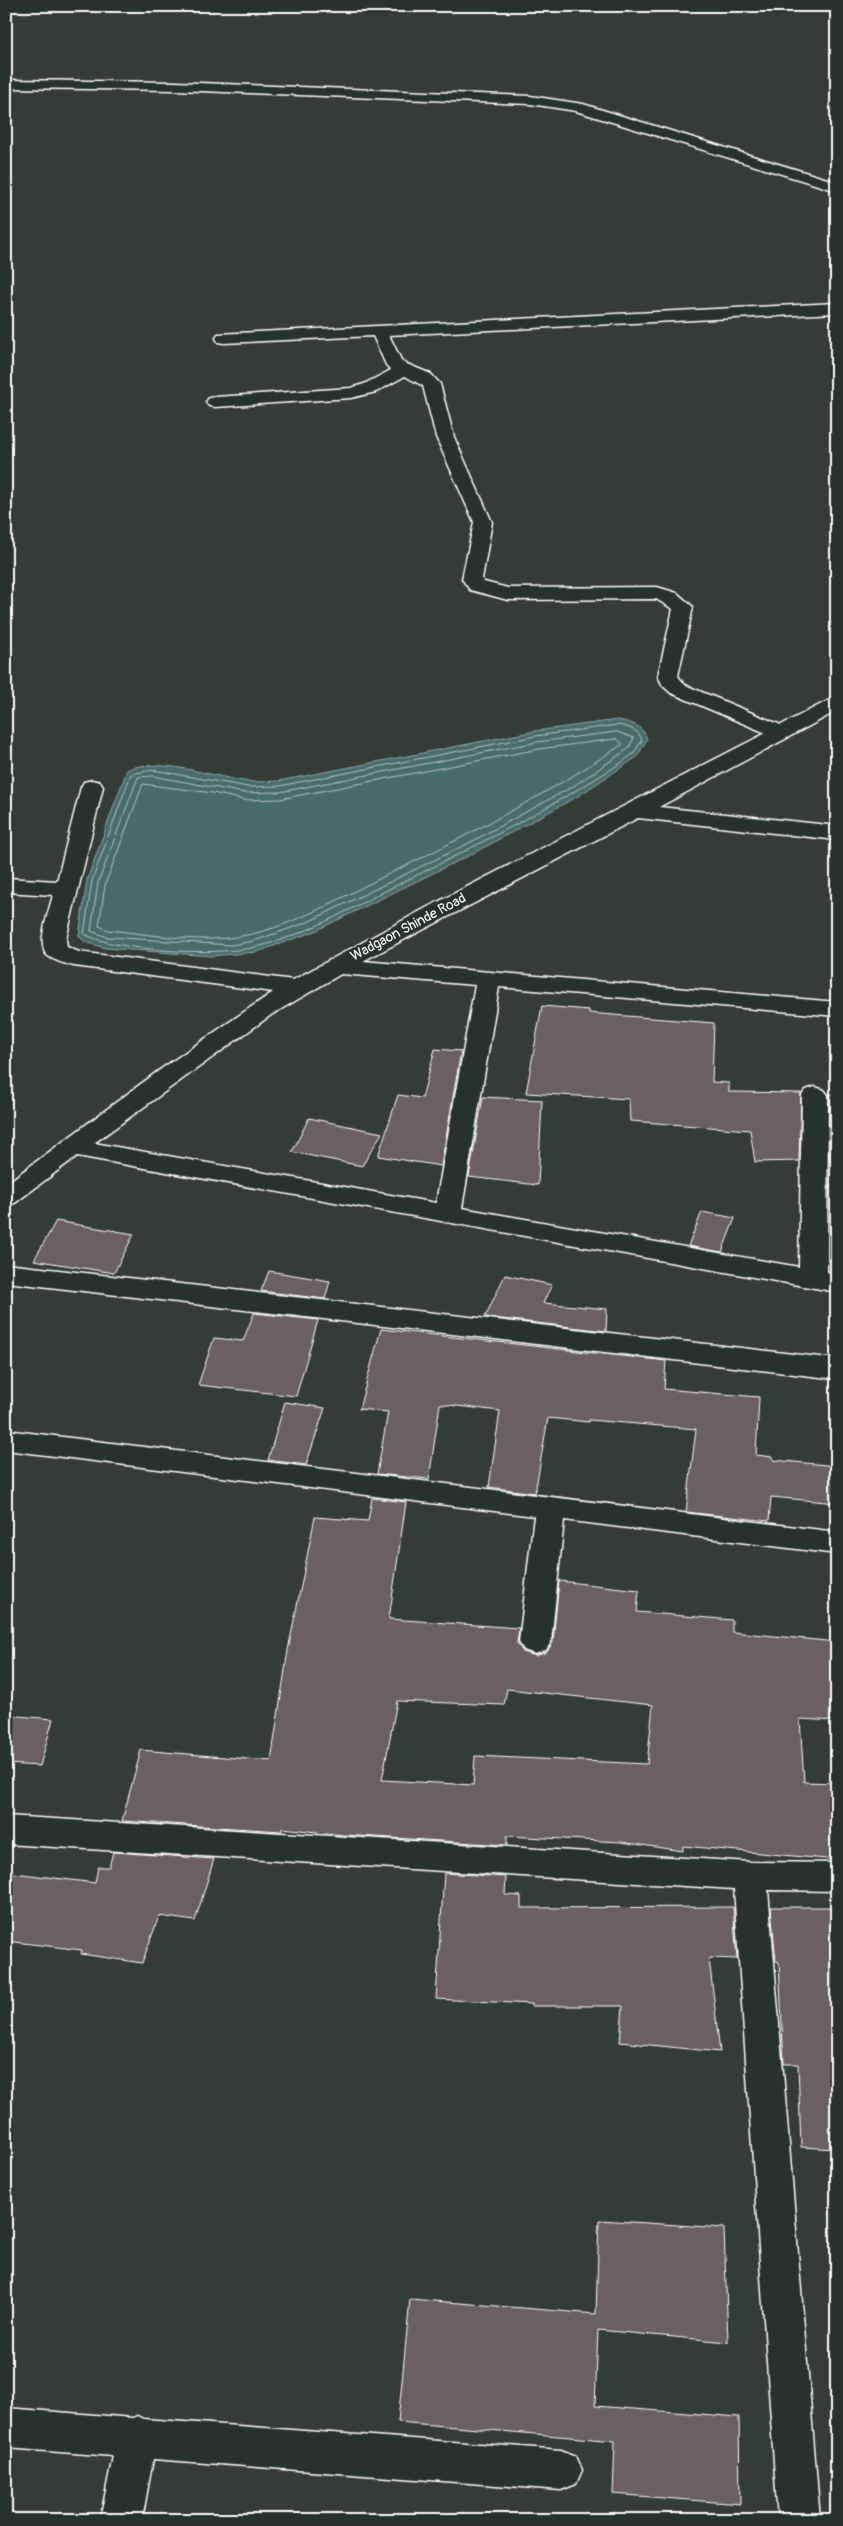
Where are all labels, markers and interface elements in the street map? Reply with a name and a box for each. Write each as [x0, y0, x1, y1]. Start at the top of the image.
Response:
street label: Wadgaon Shinde Road [347, 889, 469, 965]

